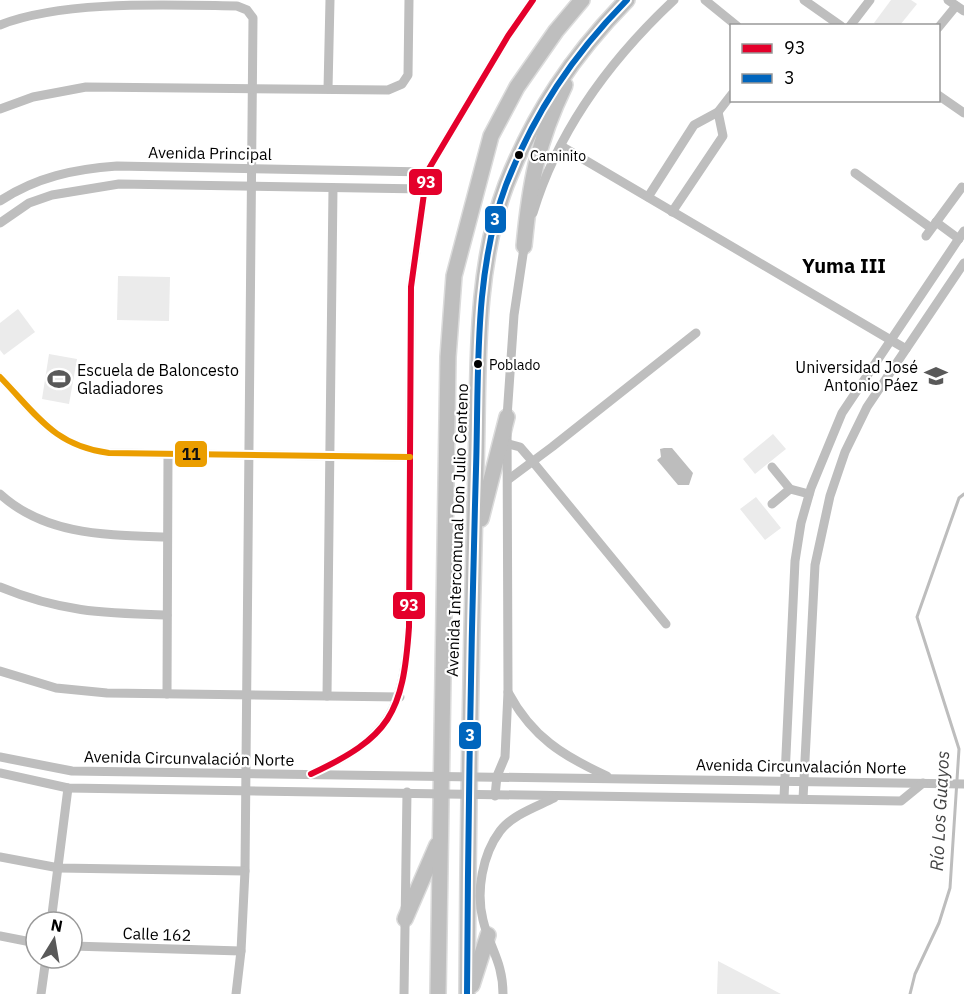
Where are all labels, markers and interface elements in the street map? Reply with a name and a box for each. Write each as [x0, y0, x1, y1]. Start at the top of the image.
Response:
legend [730, 24, 940, 102]
text: 93 [784, 36, 806, 59]
text: 3 [784, 66, 795, 89]
street label: Avenida Principal [148, 142, 272, 164]
place label: Caminito [530, 147, 586, 165]
marker: Caminito [513, 149, 525, 161]
line badge: 93 [408, 168, 443, 196]
text: 93 [416, 172, 436, 192]
line badge: 3 [484, 205, 507, 234]
text: 3 [490, 209, 500, 229]
district label: Yuma III [802, 252, 886, 279]
place label: Poblado [489, 356, 541, 374]
place label: Universidad José Antonio Páez [795, 357, 918, 395]
marker: Poblado [472, 358, 484, 370]
place label: Escuela de Baloncesto Gladiadores [77, 360, 239, 398]
school or university icon: Universidad José Antonio Páez [923, 363, 949, 389]
sports icon: Escuela de Baloncesto Gladiadores [46, 366, 72, 392]
street label: Avenida Intercomunal Don Julio Centeno [442, 383, 472, 677]
line badge: 11 [174, 440, 208, 468]
text: 11 [181, 444, 201, 464]
line badge: 93 [392, 591, 426, 620]
text: 93 [399, 595, 419, 615]
line badge: 3 [458, 721, 482, 750]
text: 3 [465, 725, 475, 745]
street label: Avenida Circunvalación Norte [84, 746, 295, 770]
water label: Río Los Guayos [925, 750, 954, 872]
street label: Avenida Circunvalación Norte [696, 754, 907, 778]
north arrow [24, 910, 84, 970]
text: N [49, 914, 64, 936]
street label: Calle 162 [122, 923, 192, 945]

